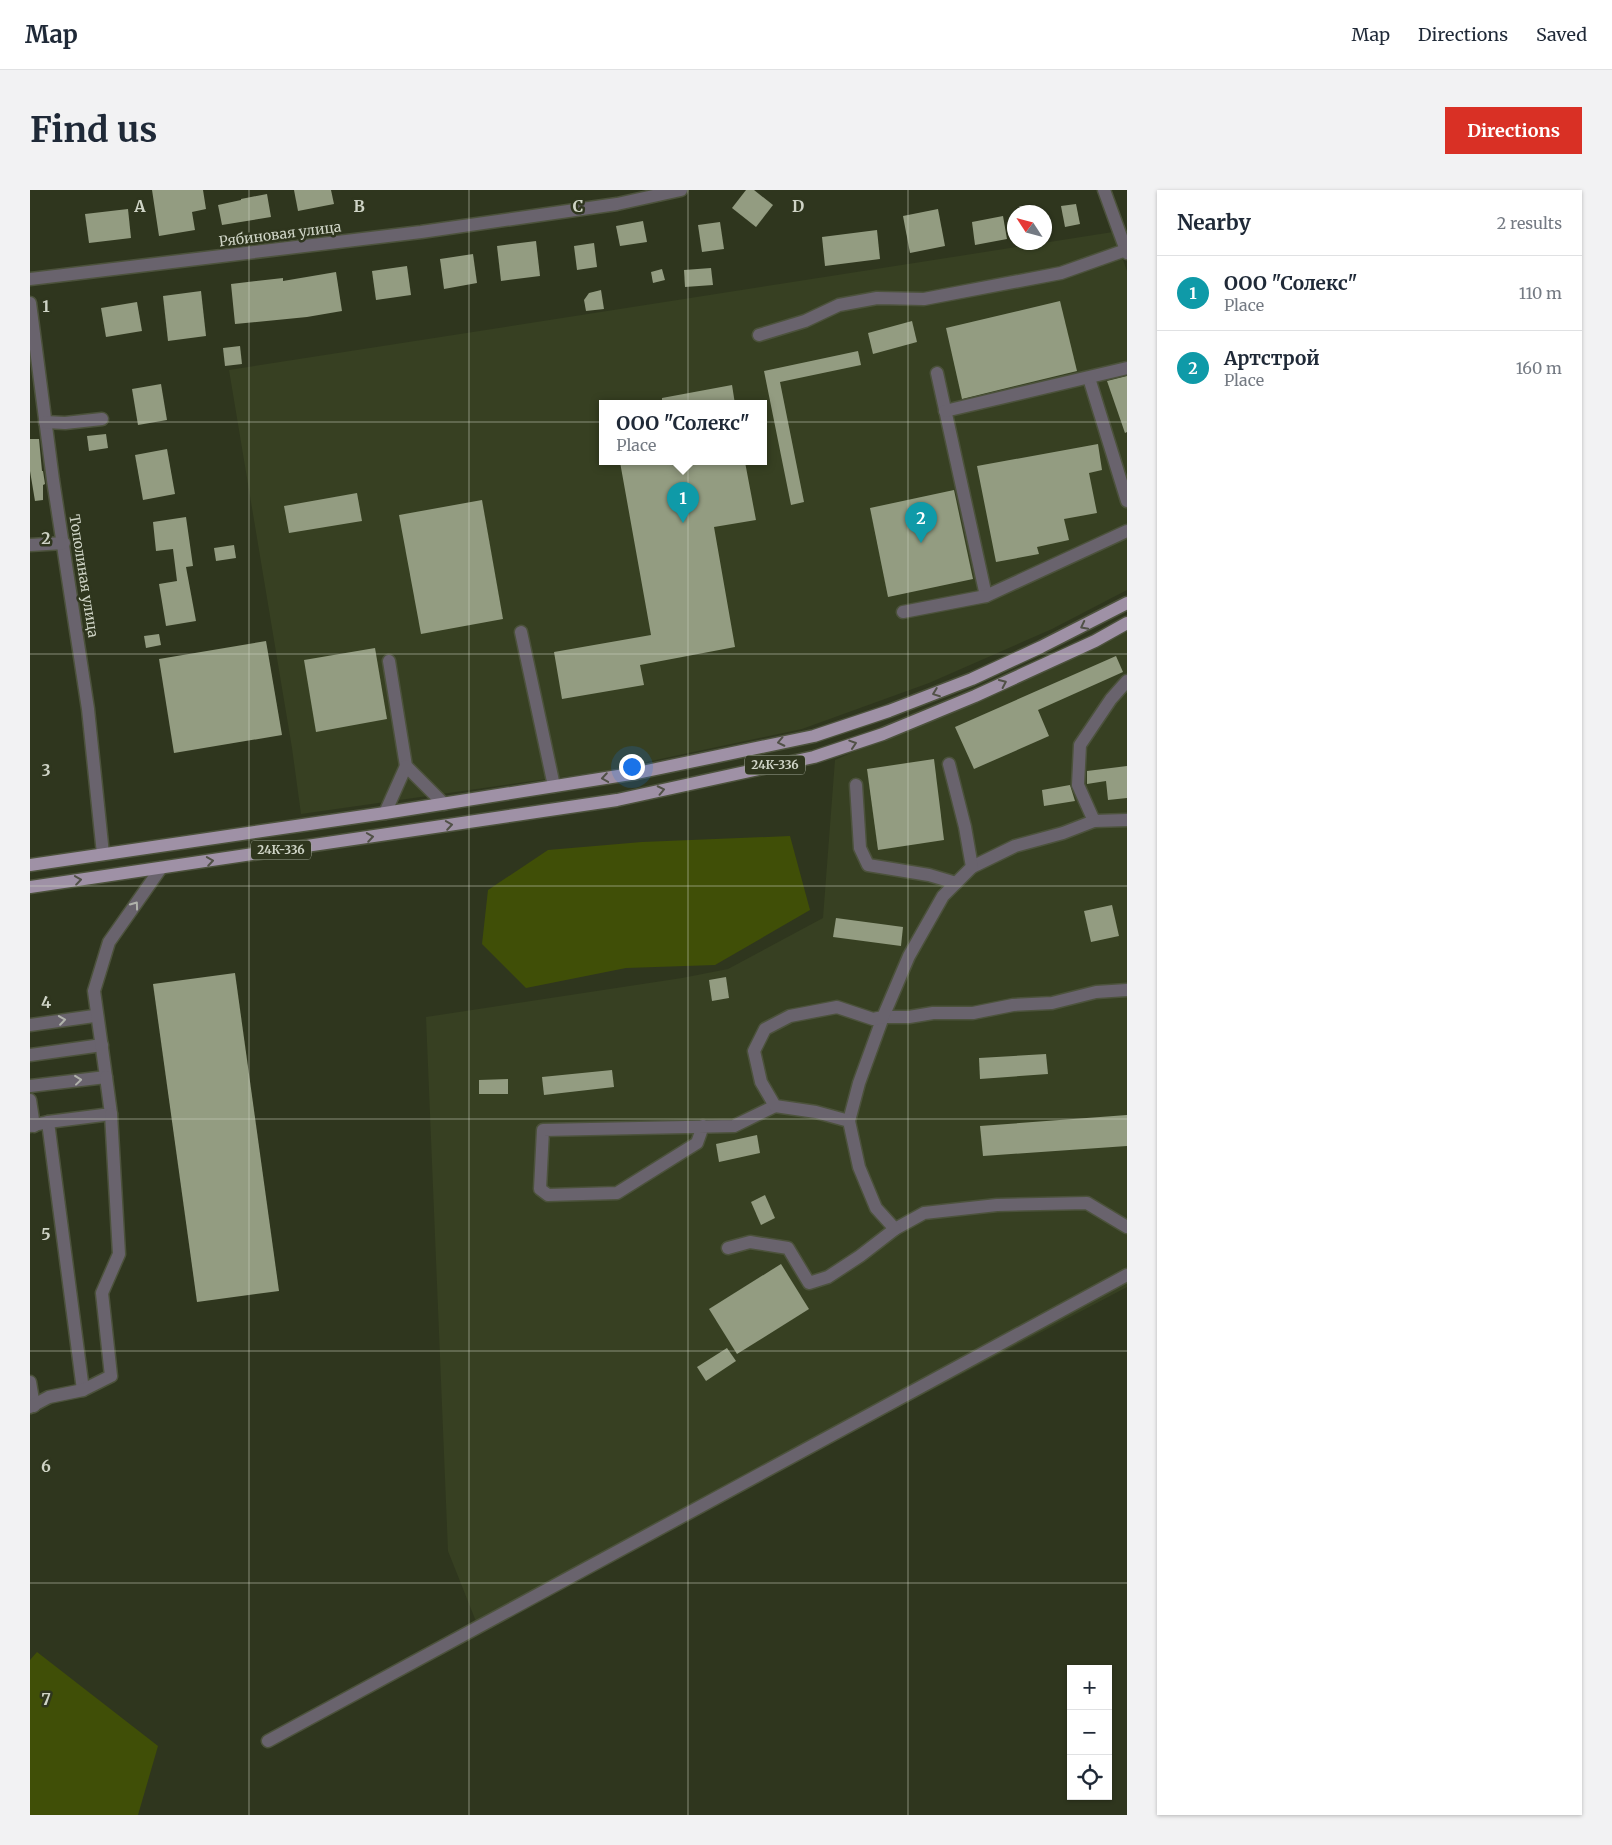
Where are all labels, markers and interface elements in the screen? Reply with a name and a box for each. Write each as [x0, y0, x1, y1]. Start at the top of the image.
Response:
text: Map [25, 19, 78, 50]
text: Map [1352, 23, 1390, 46]
text: Directions [1418, 23, 1508, 46]
text: Saved [1536, 23, 1587, 46]
button: Directions [1445, 107, 1582, 154]
text: Find us [30, 108, 157, 152]
text: A [133, 196, 146, 216]
text: B [353, 196, 365, 216]
text: C [573, 196, 583, 216]
text: D [792, 196, 804, 216]
north arrow [1007, 205, 1052, 250]
text: Nearby [1177, 209, 1251, 236]
text: 2 results [1497, 213, 1562, 233]
street label: Рябиновая улица [218, 217, 343, 250]
text: ООО "Солекс" [1224, 271, 1357, 295]
text: 1 [1189, 283, 1197, 303]
text: 110 m [1519, 283, 1562, 303]
text: Place [1224, 295, 1264, 315]
text: 1 [42, 296, 50, 316]
text: Артстрой [1224, 346, 1320, 370]
text: 2 [1188, 358, 1198, 378]
text: 160 m [1516, 358, 1562, 378]
text: Place [1224, 370, 1264, 390]
popup [599, 400, 767, 465]
text: ООО "Солекс" [616, 411, 750, 435]
text: Place [616, 435, 656, 455]
pin: 1 [667, 482, 699, 523]
pin: 2 [905, 502, 937, 543]
street label: Тополиная улица [65, 513, 103, 639]
text: 2 [41, 528, 51, 548]
one-way arrow [1080, 620, 1089, 630]
one-way arrow [998, 679, 1007, 690]
one-way arrow [932, 687, 941, 697]
one-way arrow [777, 737, 786, 747]
one-way arrow [848, 740, 856, 750]
your location [619, 754, 645, 780]
road number: 24К-336 [745, 756, 805, 774]
text: 3 [41, 760, 51, 780]
one-way arrow [601, 773, 609, 783]
one-way arrow [656, 786, 665, 796]
one-way arrow [444, 821, 453, 831]
one-way arrow [367, 832, 375, 843]
road number: 24К-336 [251, 840, 311, 860]
one-way arrow [206, 856, 214, 867]
one-way arrow [74, 876, 83, 886]
one-way arrow [129, 902, 137, 911]
text: 4 [41, 992, 51, 1012]
one-way arrow [58, 1015, 66, 1026]
one-way arrow [75, 1075, 83, 1086]
text: 5 [41, 1224, 51, 1244]
text: 6 [41, 1456, 51, 1476]
map controls [1067, 1665, 1112, 1800]
button: + [1067, 1665, 1112, 1710]
text: 7 [41, 1689, 51, 1709]
button: − [1067, 1710, 1112, 1755]
button: locate [1067, 1755, 1112, 1800]

